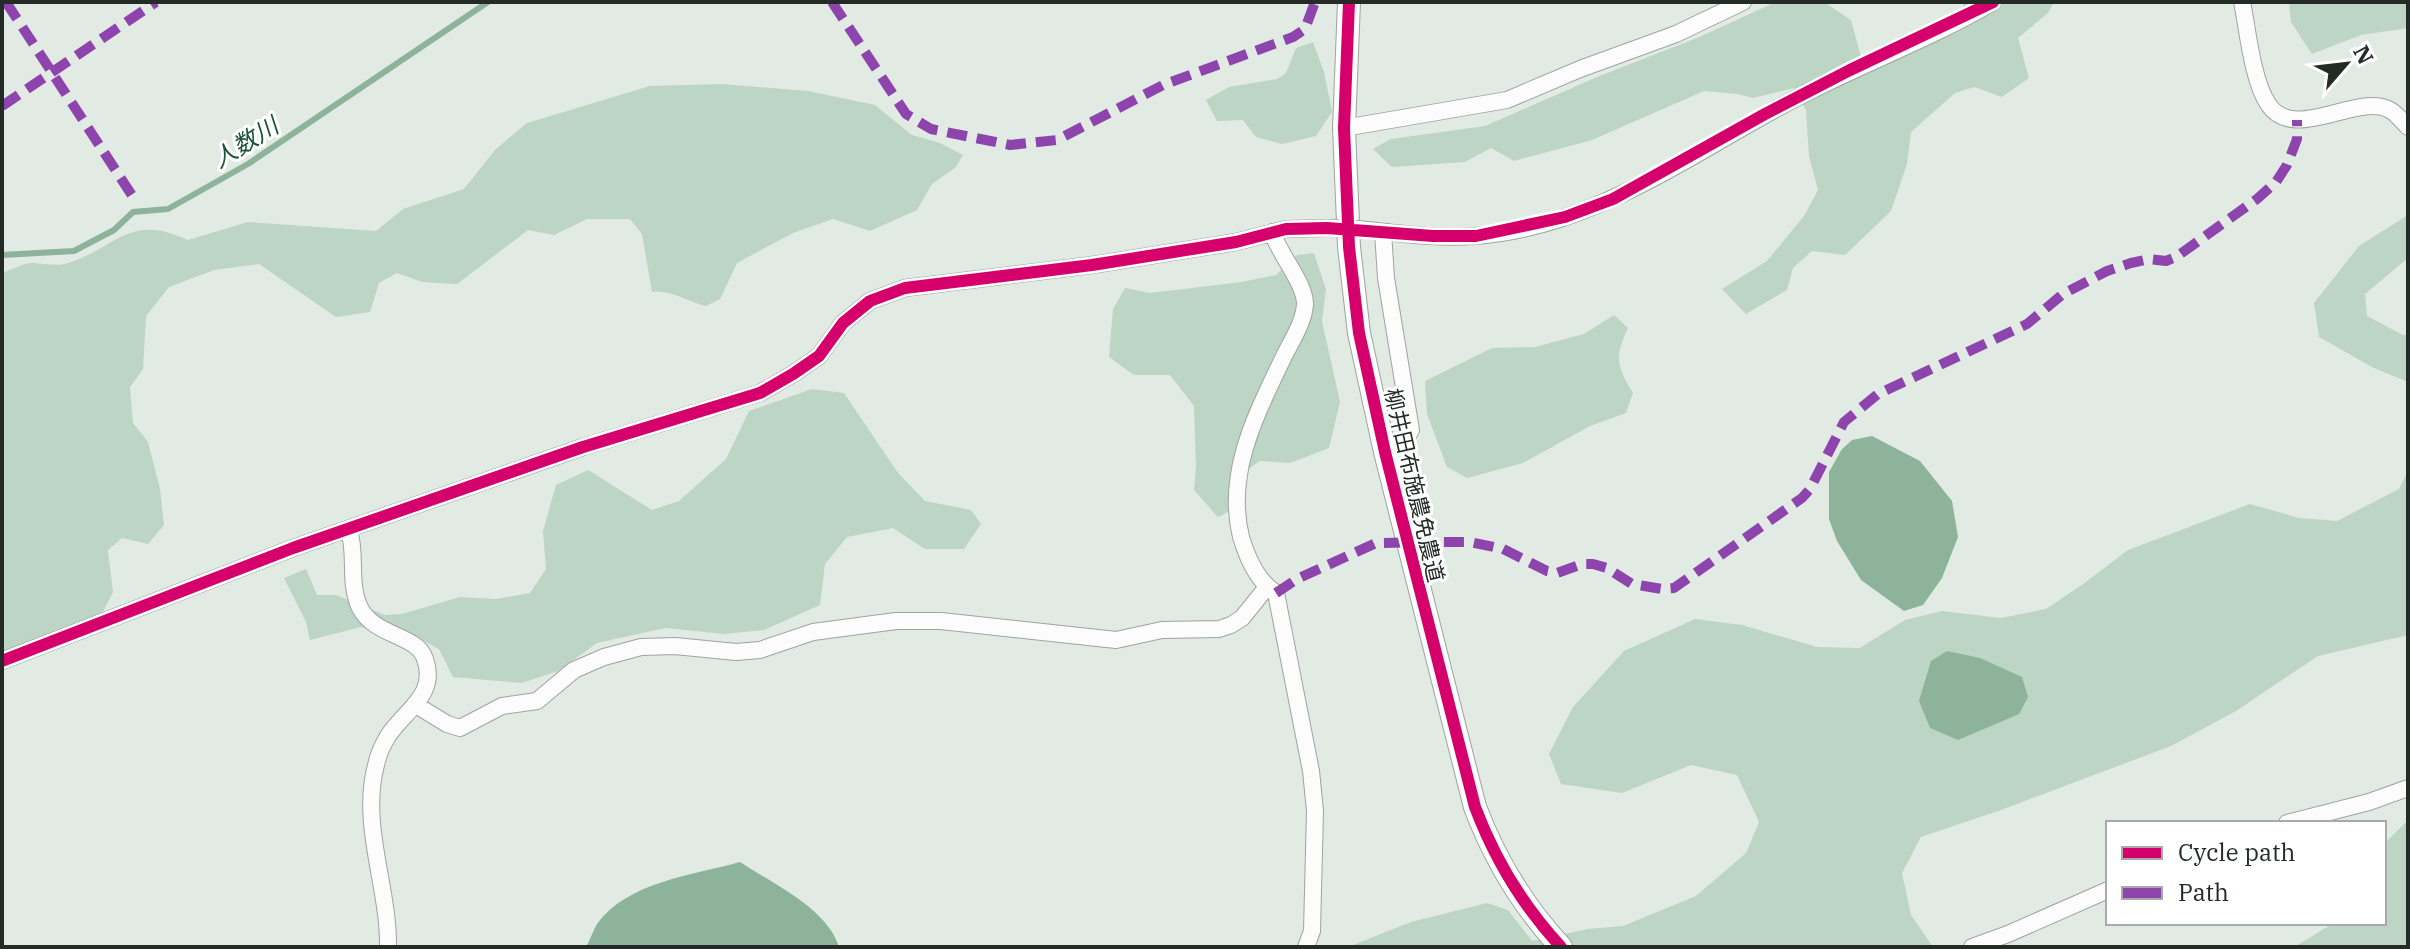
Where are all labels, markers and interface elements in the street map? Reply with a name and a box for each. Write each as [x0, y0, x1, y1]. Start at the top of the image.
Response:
north arrow [2306, 24, 2386, 104]
text: N [2347, 40, 2381, 69]
water label: 人数川 [206, 108, 287, 175]
street label: 柳井田布施農免農道 [1379, 385, 1451, 585]
legend [2106, 821, 2386, 925]
text: Cycle path [2178, 836, 2295, 868]
text: Path [2178, 876, 2229, 908]

